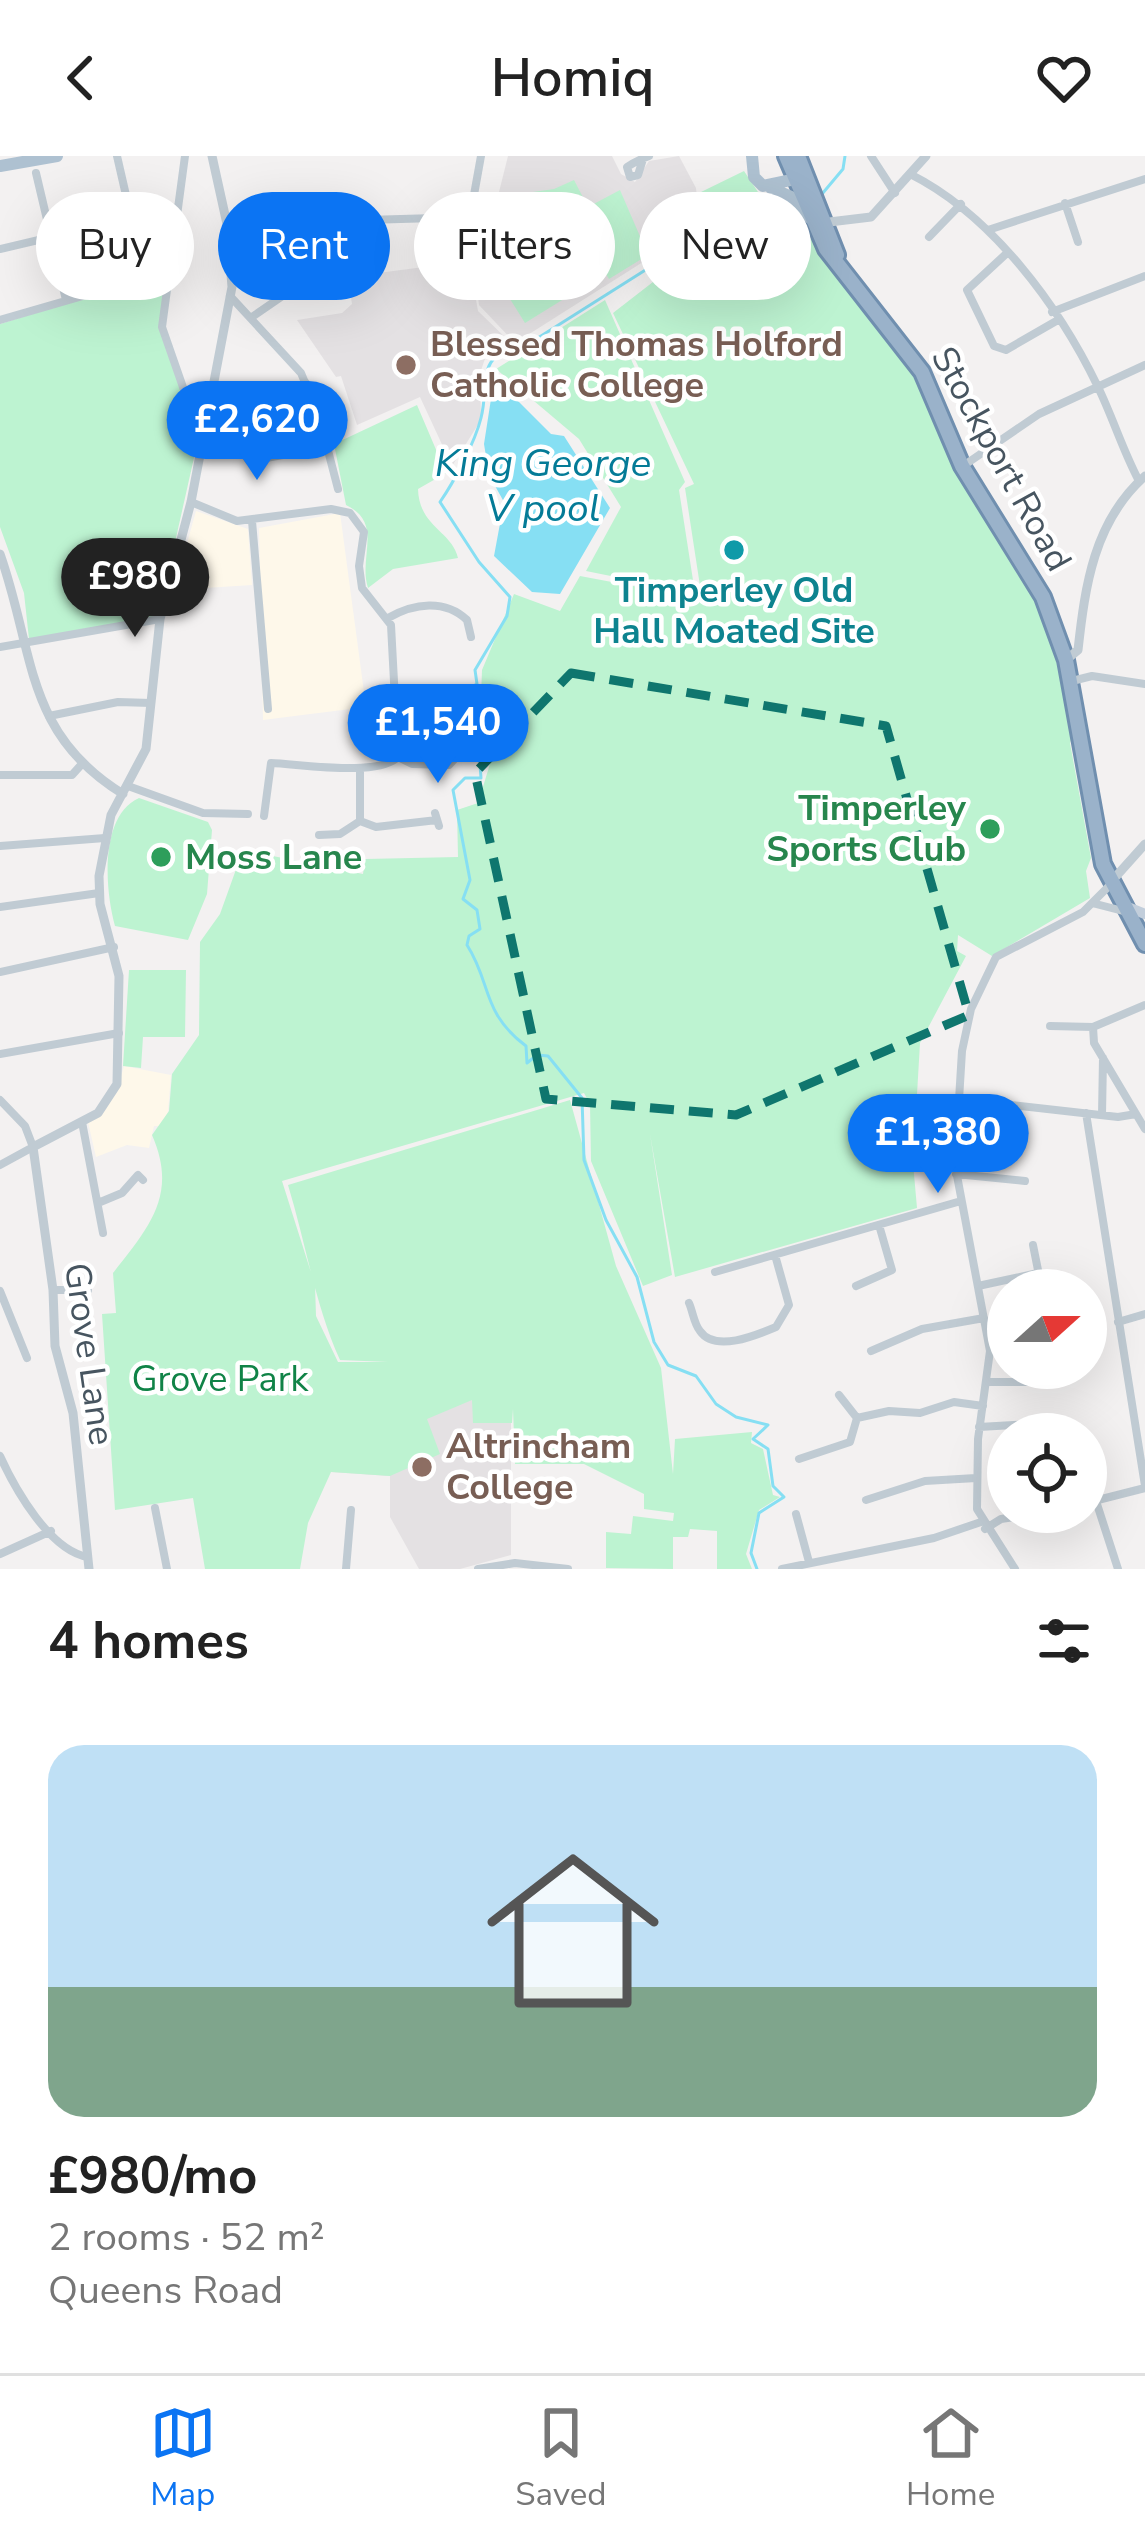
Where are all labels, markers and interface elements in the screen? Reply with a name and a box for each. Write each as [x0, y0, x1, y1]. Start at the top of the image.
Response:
text: Homiq [491, 41, 654, 115]
icon: back [48, 45, 114, 111]
icon: heart [1031, 45, 1097, 111]
chip: Buy [36, 192, 194, 300]
chip: Rent [218, 192, 390, 300]
chip: Filters [414, 192, 615, 300]
chip: New [639, 192, 811, 300]
place label: Blessed Thomas Holford Catholic College [430, 320, 843, 410]
street label: Stockport Road [919, 338, 1083, 580]
marker: Blessed Thomas Holford Catholic College [393, 352, 419, 378]
pin: £2,620 [159, 381, 355, 483]
text: £2,620 [194, 393, 320, 446]
water label: King George V pool [435, 437, 651, 535]
marker: Timperley Old Hall Moated Site [721, 537, 747, 563]
pin: £980 [64, 538, 206, 640]
text: £980 [88, 550, 182, 603]
place label: Timperley Old Hall Moated Site [593, 566, 875, 656]
pin: £1,540 [340, 684, 536, 786]
text: £1,540 [375, 696, 501, 749]
place label: Timperley Sports Club [766, 784, 967, 874]
marker: Timperley Sports Club [977, 816, 1003, 842]
place label: Moss Lane [185, 833, 362, 882]
marker: Moss Lane [148, 844, 174, 870]
pin: £1,380 [840, 1094, 1036, 1196]
text: £1,380 [875, 1106, 1001, 1159]
street label: Grove Lane [52, 1260, 126, 1448]
north arrow [987, 1269, 1107, 1389]
map controls [987, 1269, 1107, 1533]
park label: Grove Park [131, 1355, 310, 1404]
button: locate [987, 1413, 1107, 1533]
place label: Altrincham College [446, 1422, 631, 1512]
marker: Altrincham College [409, 1454, 435, 1480]
text: 4 homes [48, 1606, 249, 1676]
icon: filters [1031, 1608, 1097, 1674]
icon: home [465, 1823, 681, 2039]
text: £980/mo [48, 2141, 257, 2211]
text: 2 rooms · 52 m² [48, 2211, 325, 2264]
text: Queens Road [48, 2264, 283, 2317]
tab: Map [150, 2400, 216, 2517]
tab: Saved [515, 2400, 606, 2517]
tab: Home [906, 2400, 995, 2517]

